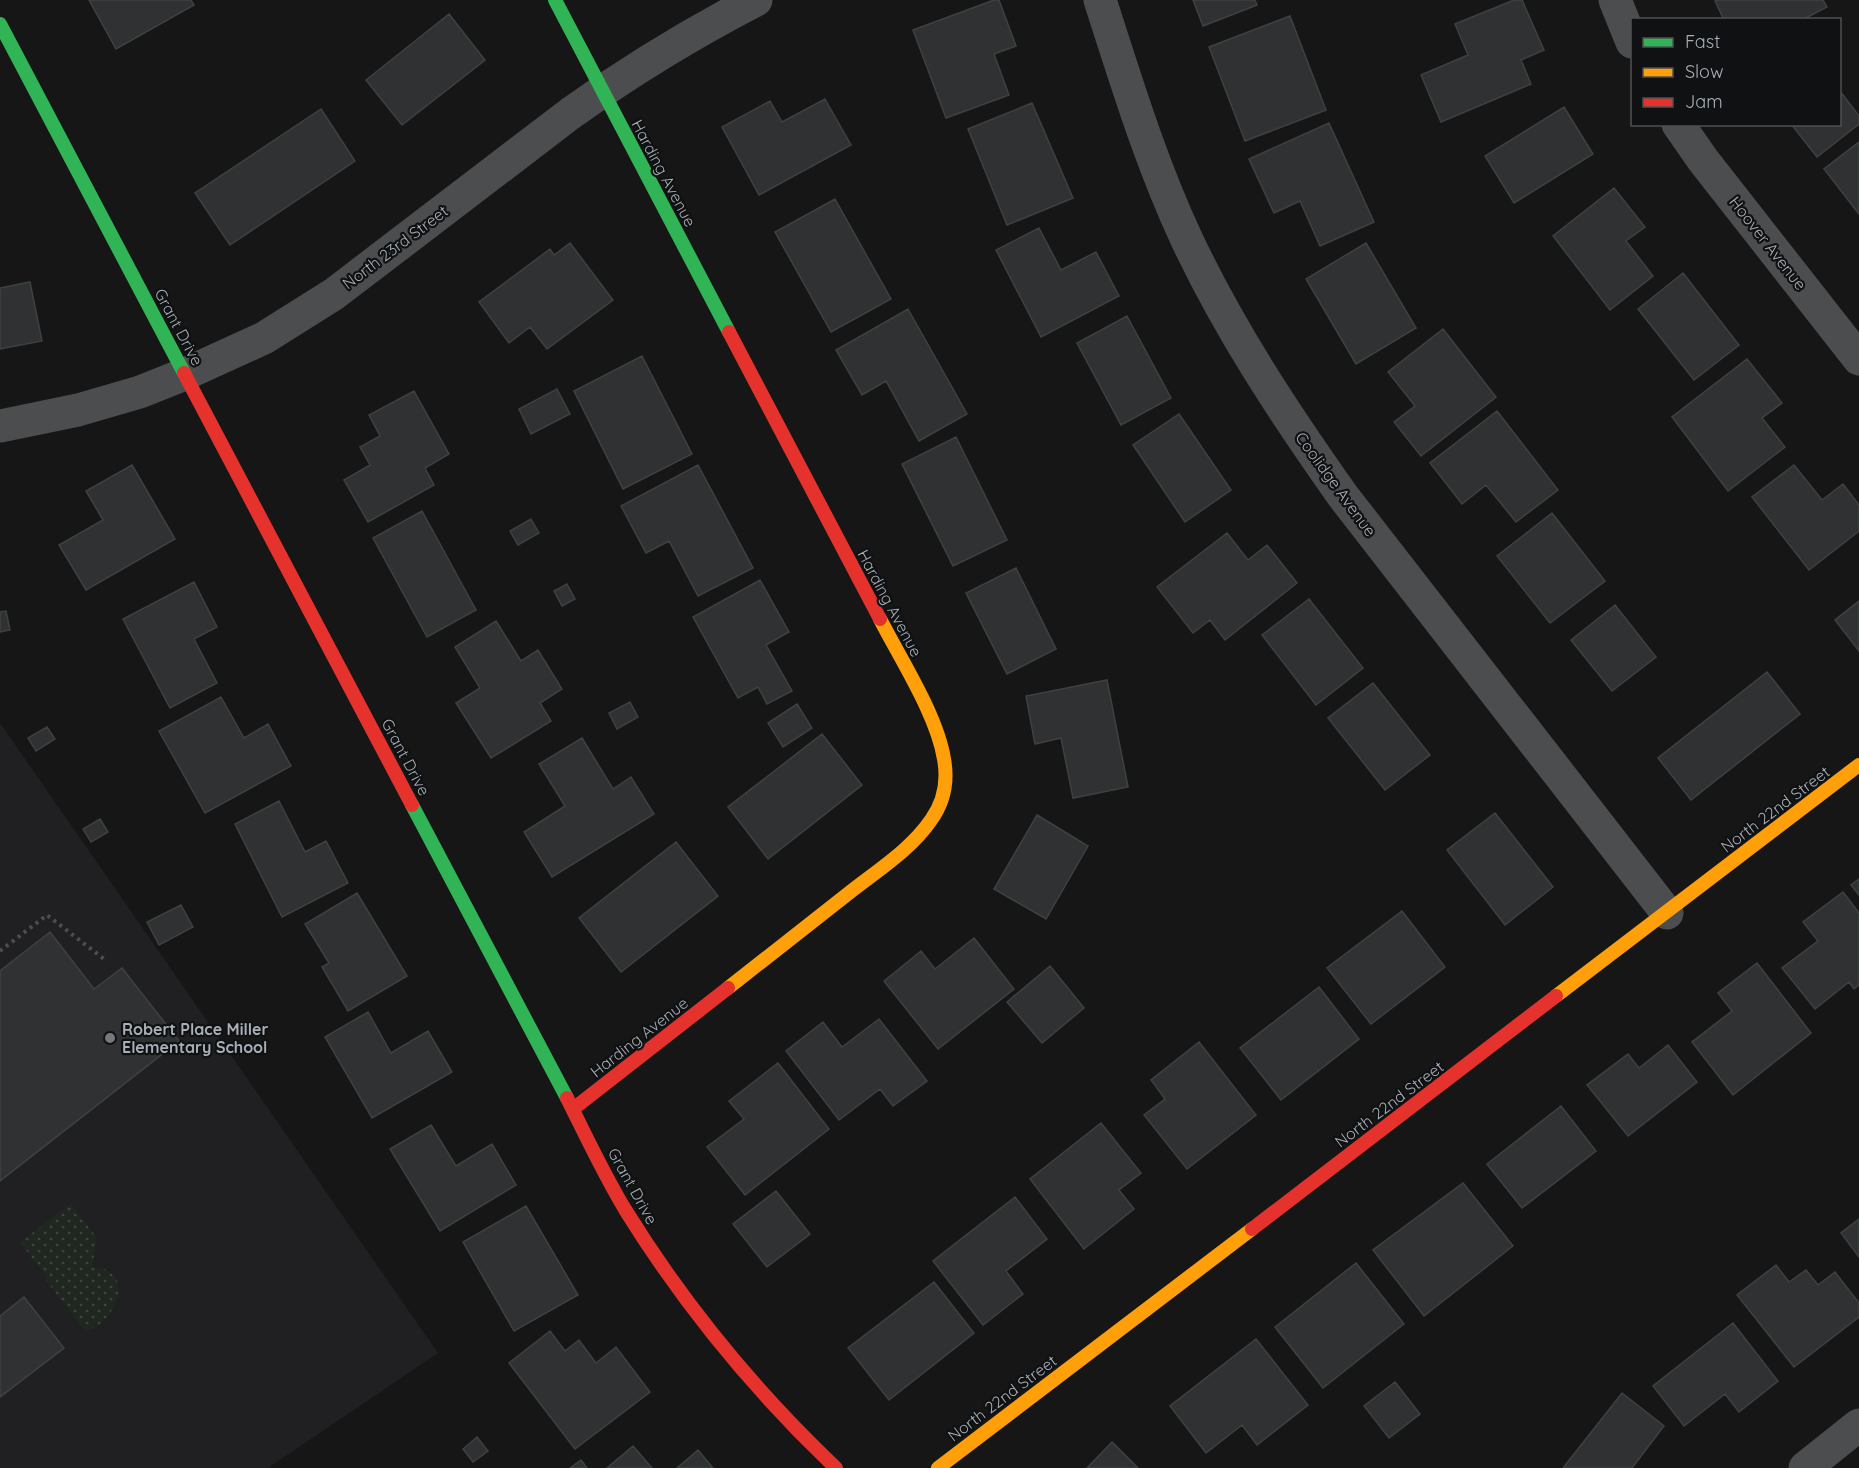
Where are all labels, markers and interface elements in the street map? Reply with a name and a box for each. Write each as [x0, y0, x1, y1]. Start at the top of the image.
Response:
legend [1631, 18, 1841, 126]
text: Fast [1685, 30, 1720, 53]
text: Slow [1685, 60, 1723, 83]
text: Jam [1685, 90, 1723, 113]
street label: Harding Avenue [627, 116, 701, 230]
street label: Hoover Avenue [1725, 192, 1811, 294]
street label: North 23rd Street [338, 201, 452, 293]
street label: Grant Drive [150, 285, 208, 369]
street label: Coolidge Avenue [1291, 428, 1381, 540]
street label: Harding Avenue [853, 546, 927, 660]
street label: Grant Drive [377, 715, 435, 799]
street label: North 22nd Street [1717, 762, 1833, 856]
street label: Harding Avenue [586, 993, 692, 1081]
place label: Robert Place Miller Elementary School [122, 1019, 268, 1057]
marker: Robert Place Miller Elementary School [103, 1031, 117, 1045]
street label: North 22nd Street [1331, 1057, 1447, 1151]
street label: Grant Drive [604, 1144, 662, 1228]
street label: North 22nd Street [944, 1351, 1060, 1445]

